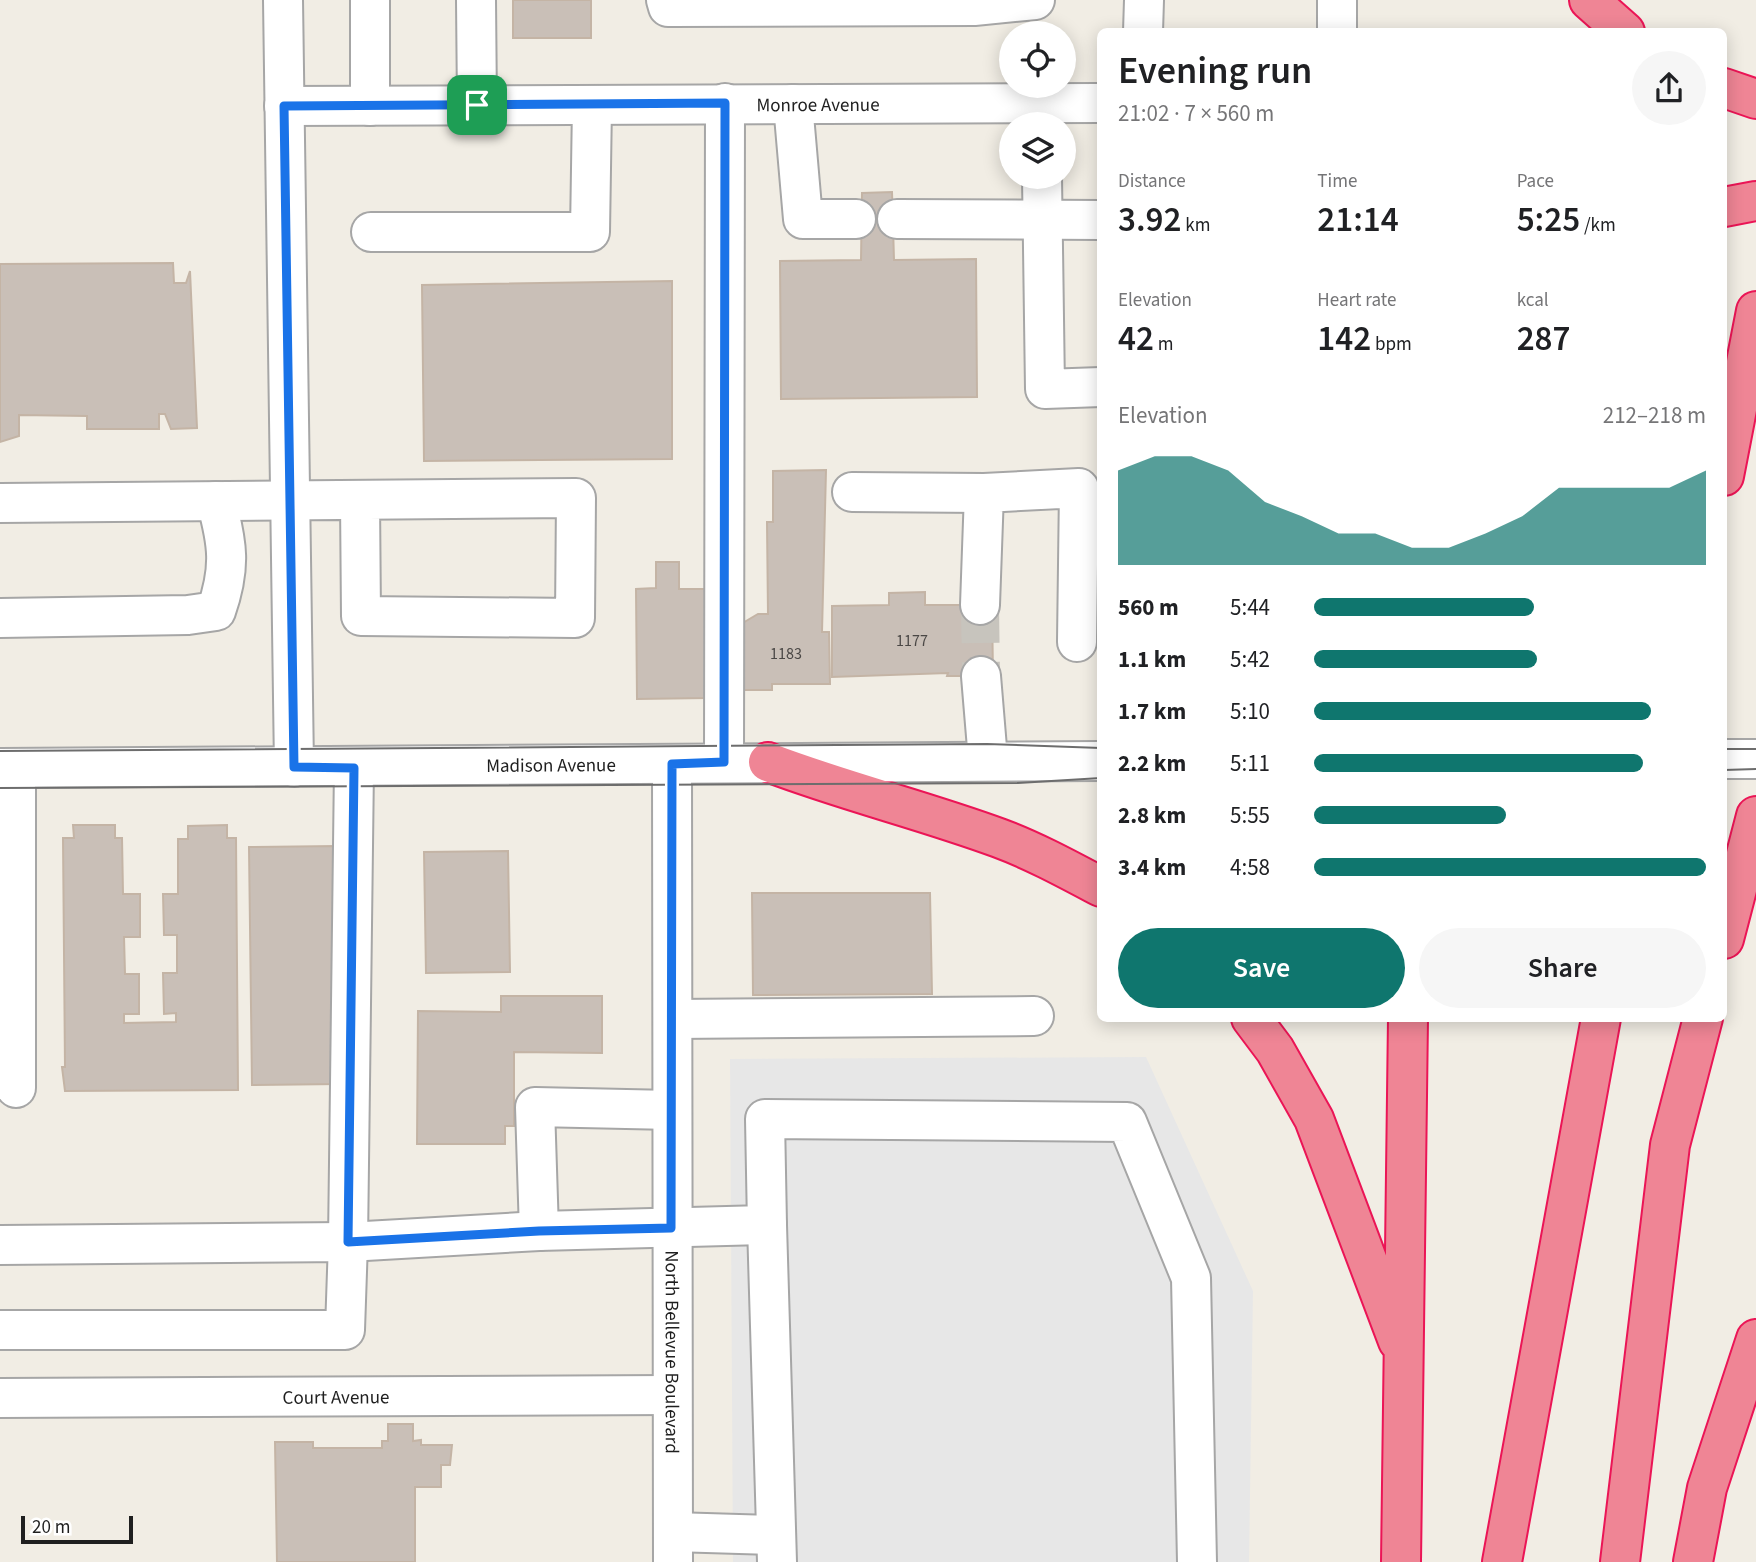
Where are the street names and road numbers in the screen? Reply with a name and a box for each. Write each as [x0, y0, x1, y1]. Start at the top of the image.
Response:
street label: Monroe Avenue [756, 92, 880, 119]
street label: Madison Avenue [486, 752, 616, 780]
street label: North Bellevue Boulevard [658, 1250, 685, 1454]
street label: Court Avenue [282, 1384, 390, 1412]

